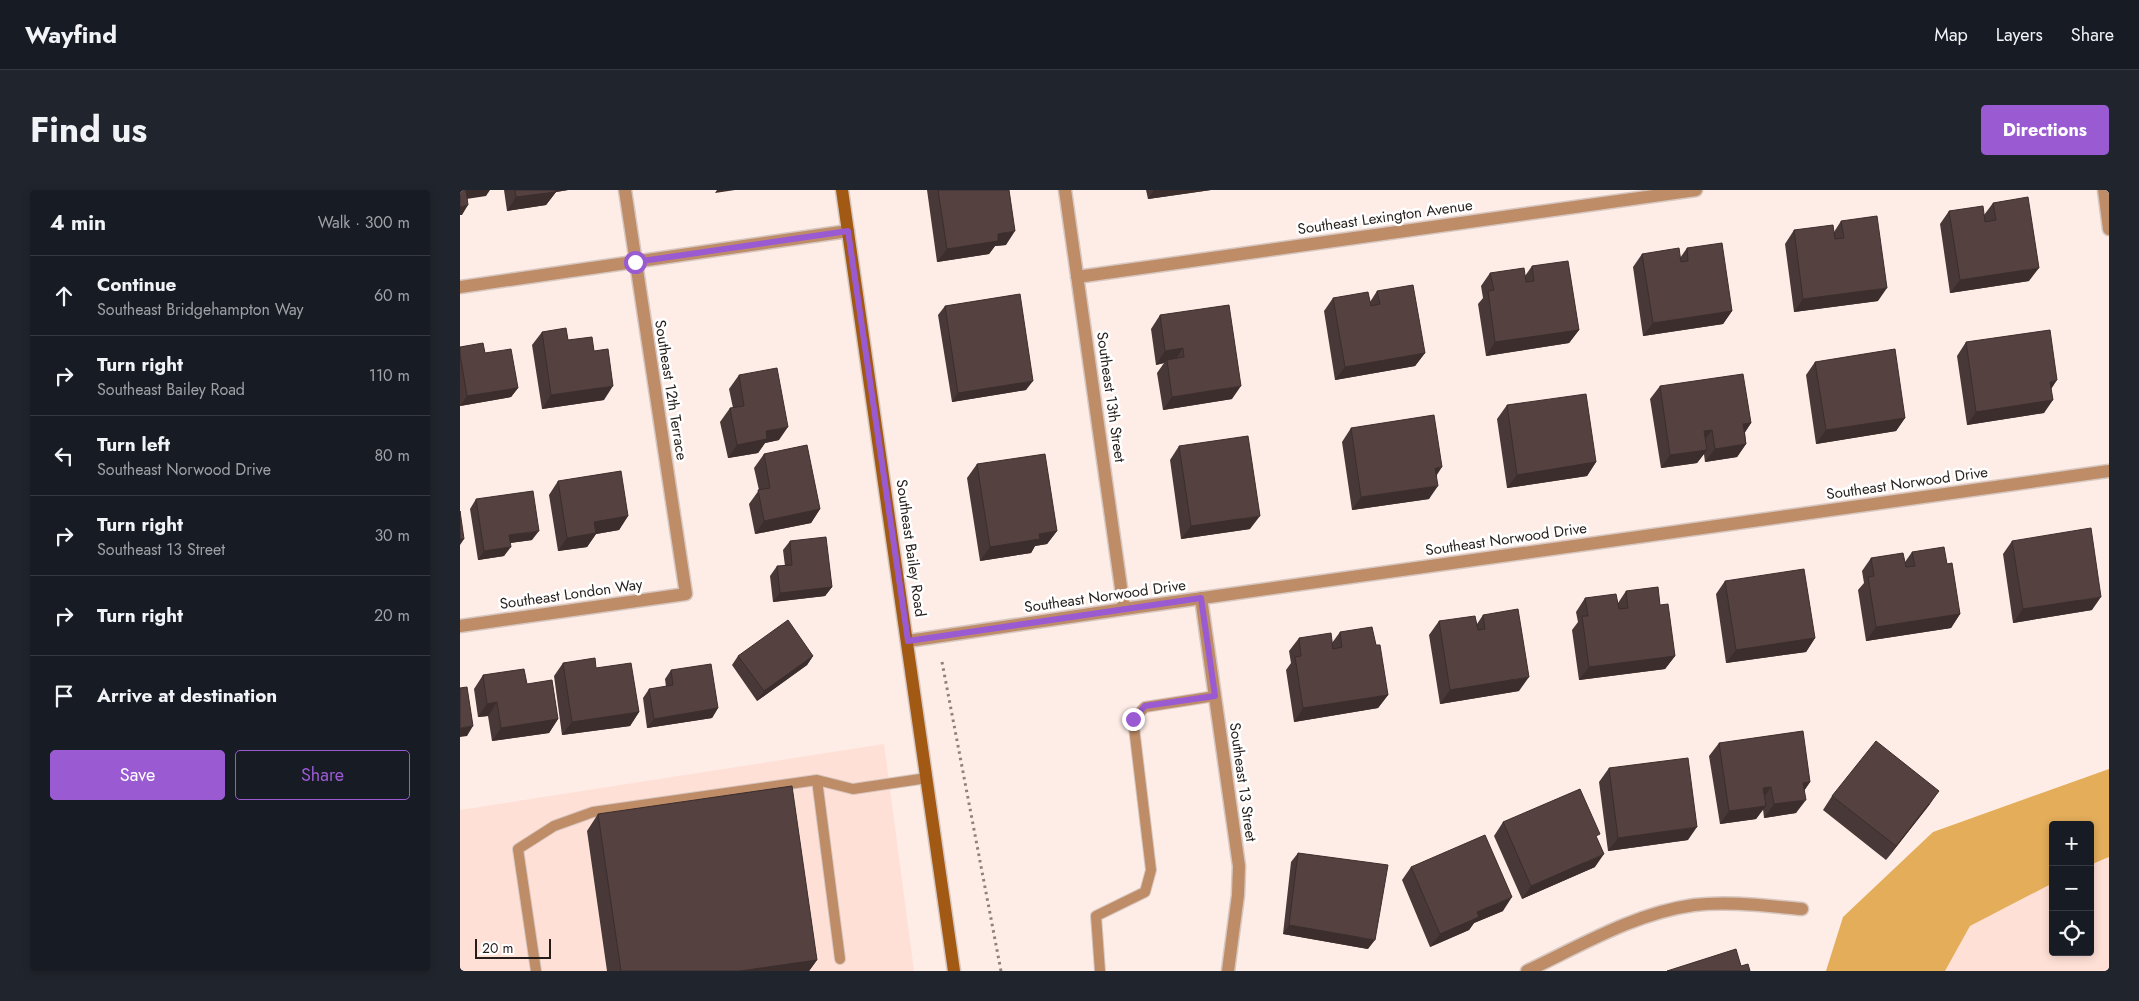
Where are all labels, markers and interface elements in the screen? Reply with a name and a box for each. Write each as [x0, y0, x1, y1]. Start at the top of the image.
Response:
text: Wayfind [25, 17, 117, 52]
text: Map [1934, 22, 1968, 48]
text: Layers [1996, 22, 2043, 48]
text: Share [2071, 22, 2114, 48]
text: Find us [30, 105, 147, 155]
button: Directions [1981, 105, 2109, 155]
street label: Southeast Lexington Avenue [1296, 194, 1474, 240]
text: 4 min [50, 208, 106, 238]
text: Walk · 300 m [318, 211, 410, 234]
route start [624, 251, 647, 274]
text: Continue [97, 271, 176, 298]
icon: ahead [50, 282, 78, 310]
text: 60 m [374, 284, 410, 307]
text: Southeast Bridgehampton Way [97, 298, 304, 321]
street label: Southeast 12th Terrace [649, 318, 693, 462]
street label: Southeast 13th Street [1091, 330, 1131, 464]
text: Turn right [97, 351, 183, 378]
icon: right [50, 362, 78, 390]
text: 110 m [369, 364, 410, 387]
text: Southeast Bailey Road [97, 378, 245, 401]
text: Turn left [97, 431, 170, 458]
icon: left [50, 442, 78, 470]
text: 80 m [374, 444, 410, 467]
text: Southeast Norwood Drive [97, 458, 271, 481]
street label: Southeast Norwood Drive [1825, 461, 1990, 505]
street label: Southeast Bailey Road [890, 478, 932, 618]
text: Turn right [97, 511, 183, 538]
street label: Southeast Norwood Drive [1424, 517, 1589, 561]
icon: right [50, 522, 78, 550]
text: 30 m [374, 524, 410, 547]
text: Southeast 13 Street [97, 538, 225, 561]
street label: Southeast London Way [498, 573, 644, 615]
street label: Southeast Norwood Drive [1023, 574, 1188, 618]
icon: right [50, 602, 78, 630]
text: Turn right [97, 602, 183, 629]
text: 20 m [374, 604, 410, 627]
icon: arrive [50, 682, 78, 710]
text: Arrive at destination [97, 682, 277, 709]
route end [1122, 708, 1145, 731]
street label: Southeast 13 Street [1224, 721, 1262, 843]
button: Save [50, 750, 225, 800]
button: Share [235, 750, 410, 800]
map controls [2049, 821, 2094, 956]
button: + [2049, 821, 2094, 866]
button: − [2049, 866, 2094, 911]
button: locate [2049, 911, 2094, 956]
scale bar [475, 936, 551, 959]
text: 20 m [482, 938, 514, 958]

